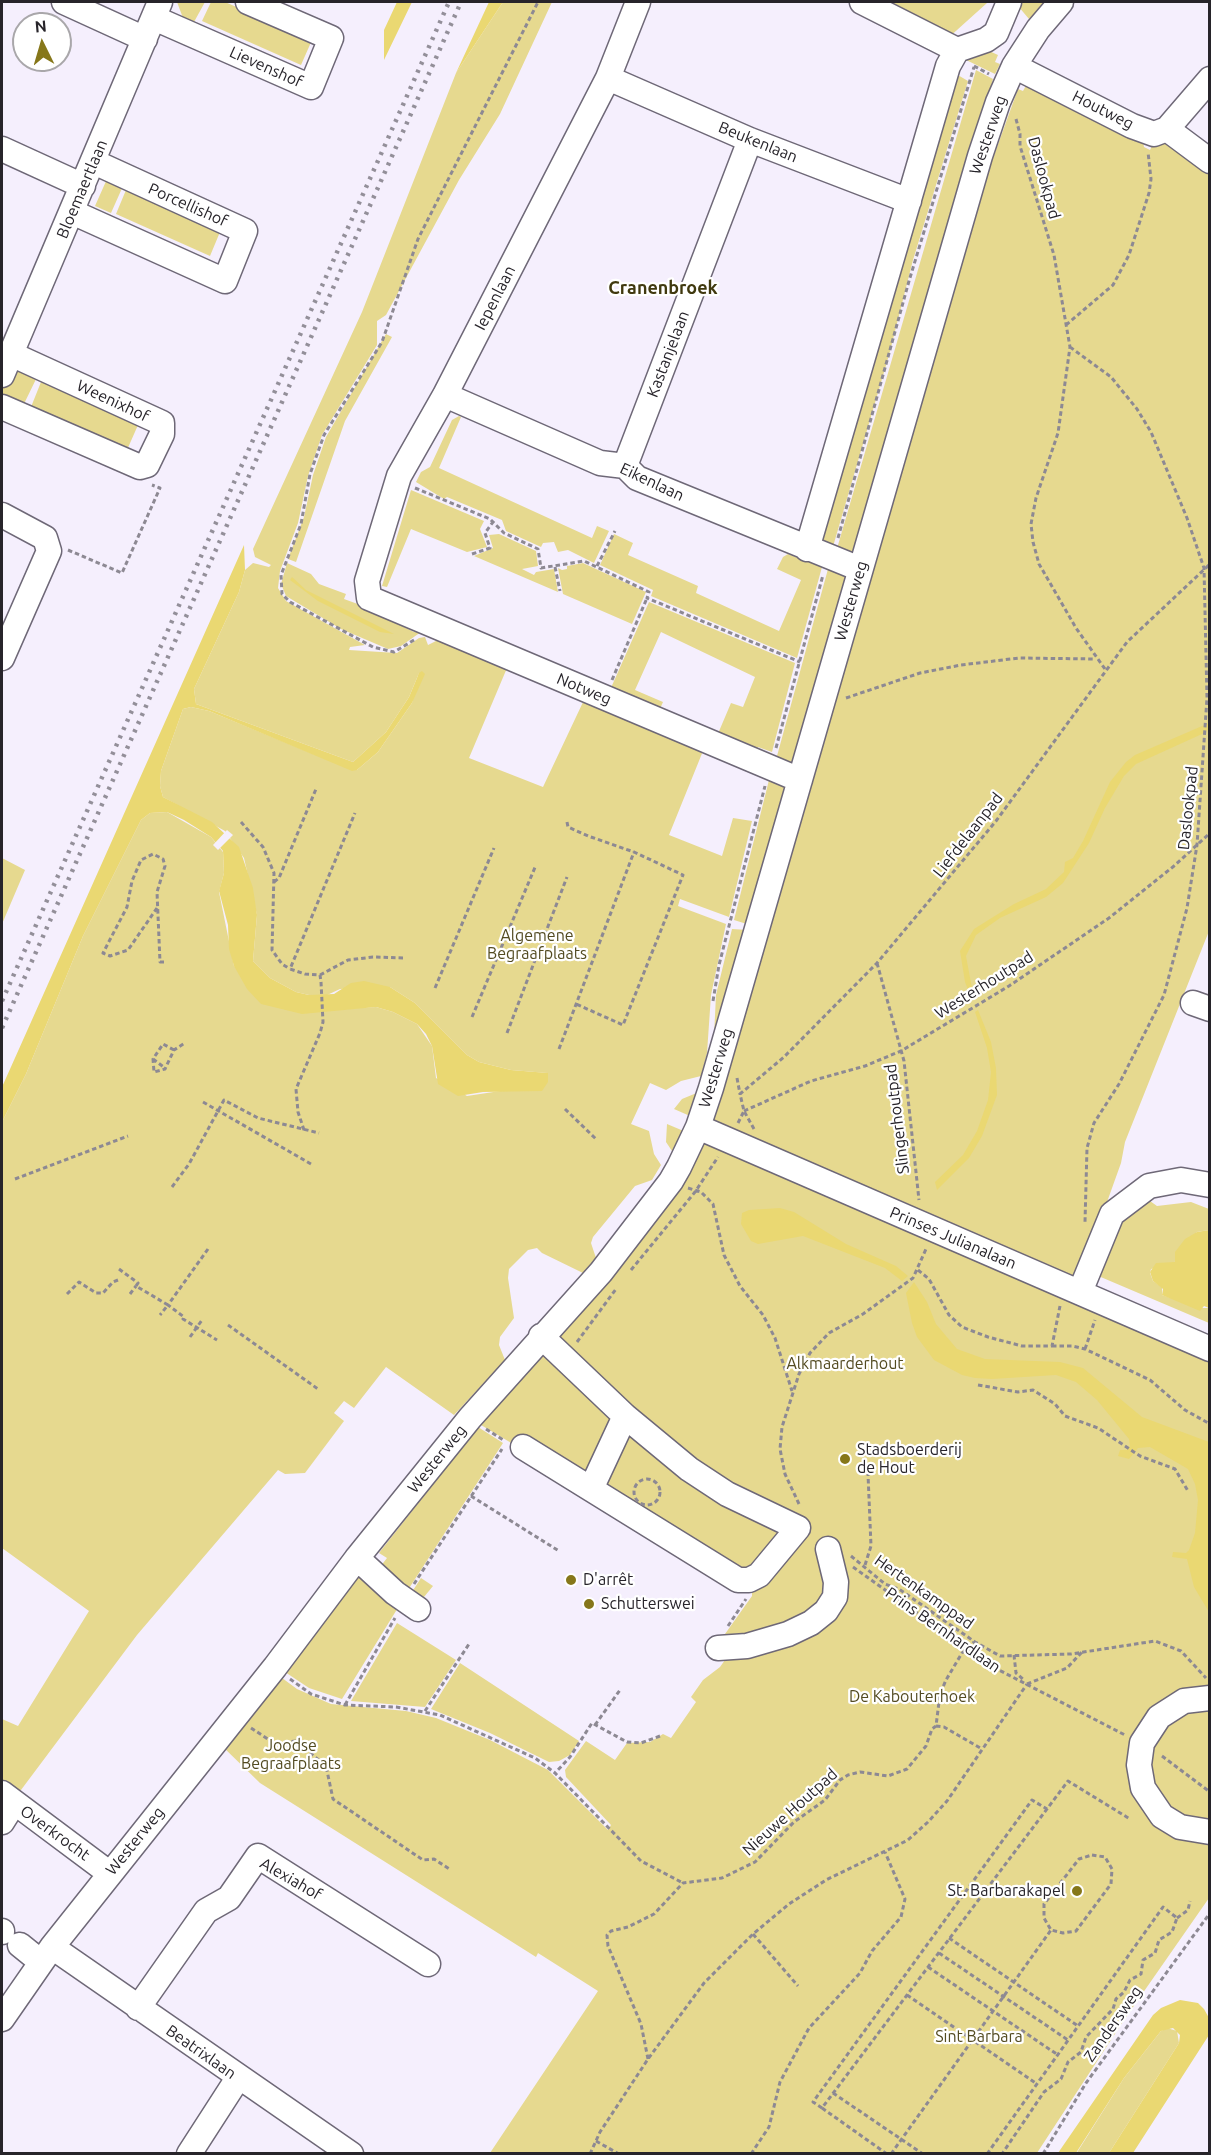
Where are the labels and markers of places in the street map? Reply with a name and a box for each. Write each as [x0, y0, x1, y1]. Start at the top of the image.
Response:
place label: Stadsboerderij de Hout [857, 1440, 962, 1478]
marker: Stadsboerderij de Hout [838, 1452, 852, 1466]
place label: D'arrêt [583, 1570, 633, 1590]
marker: D'arrêt [564, 1573, 578, 1587]
place label: Schutterswei [601, 1594, 695, 1614]
marker: Schutterswei [582, 1597, 596, 1611]
place label: St. Barbarakapel [948, 1881, 1065, 1901]
marker: St. Barbarakapel [1070, 1884, 1084, 1898]

